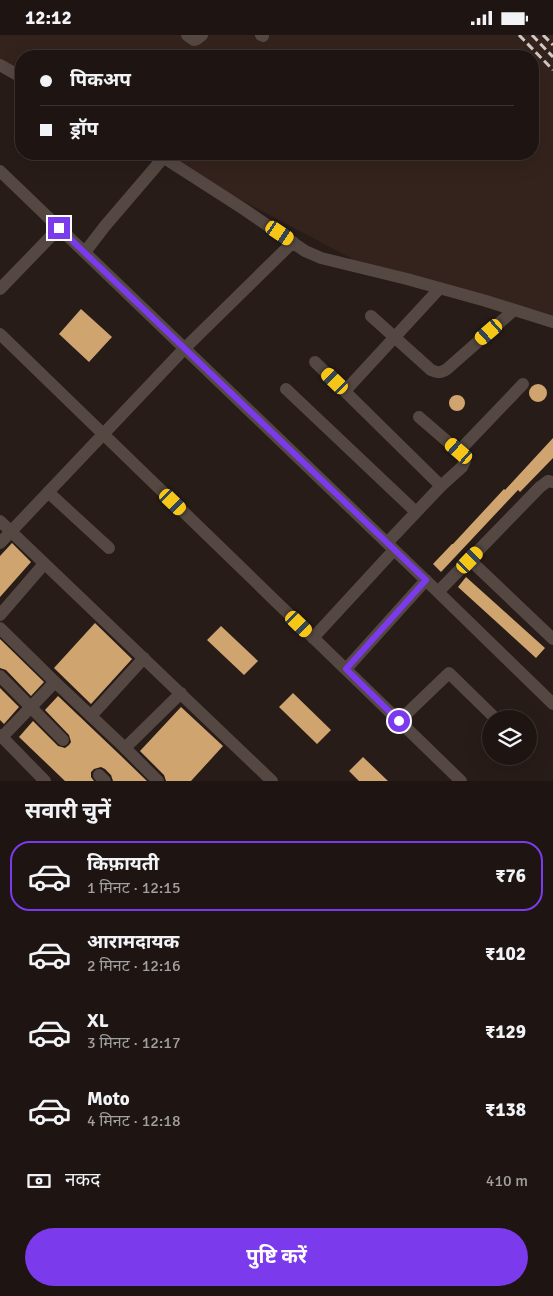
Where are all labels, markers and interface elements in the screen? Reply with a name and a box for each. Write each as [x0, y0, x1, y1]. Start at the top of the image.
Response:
text: 12:12 [25, 6, 72, 30]
text: पिकअप [70, 68, 131, 92]
text: ड्रॉप [70, 117, 98, 141]
route end [48, 217, 70, 239]
car [263, 218, 296, 248]
car [472, 316, 505, 348]
car [318, 365, 351, 397]
car [442, 435, 475, 467]
car [156, 486, 189, 518]
car [454, 544, 485, 576]
car [282, 608, 315, 640]
route start [388, 710, 410, 732]
map controls [482, 710, 537, 765]
button: layers [482, 710, 537, 765]
text: सवारी चुनें [25, 797, 111, 824]
text: किफ़ायती [87, 852, 159, 876]
icon: car [27, 854, 72, 899]
text: ₹76 [495, 864, 526, 888]
text: 1 मिनट · 12:15 [87, 878, 181, 898]
text: आरामदायक [87, 930, 179, 954]
icon: car [27, 932, 72, 977]
text: ₹102 [485, 942, 526, 966]
text: 2 मिनट · 12:16 [87, 956, 181, 976]
text: XL [87, 1009, 109, 1033]
icon: car [27, 1010, 72, 1055]
text: ₹129 [485, 1020, 526, 1044]
text: 3 मिनट · 12:17 [87, 1033, 181, 1053]
text: Moto [87, 1087, 130, 1111]
icon: car [27, 1088, 72, 1133]
text: ₹138 [485, 1098, 526, 1122]
text: 4 मिनट · 12:18 [87, 1111, 181, 1131]
icon: cash [25, 1167, 53, 1195]
text: नकद [65, 1168, 100, 1192]
text: 410 m [486, 1171, 528, 1191]
button: पुष्टि करें [25, 1228, 528, 1286]

